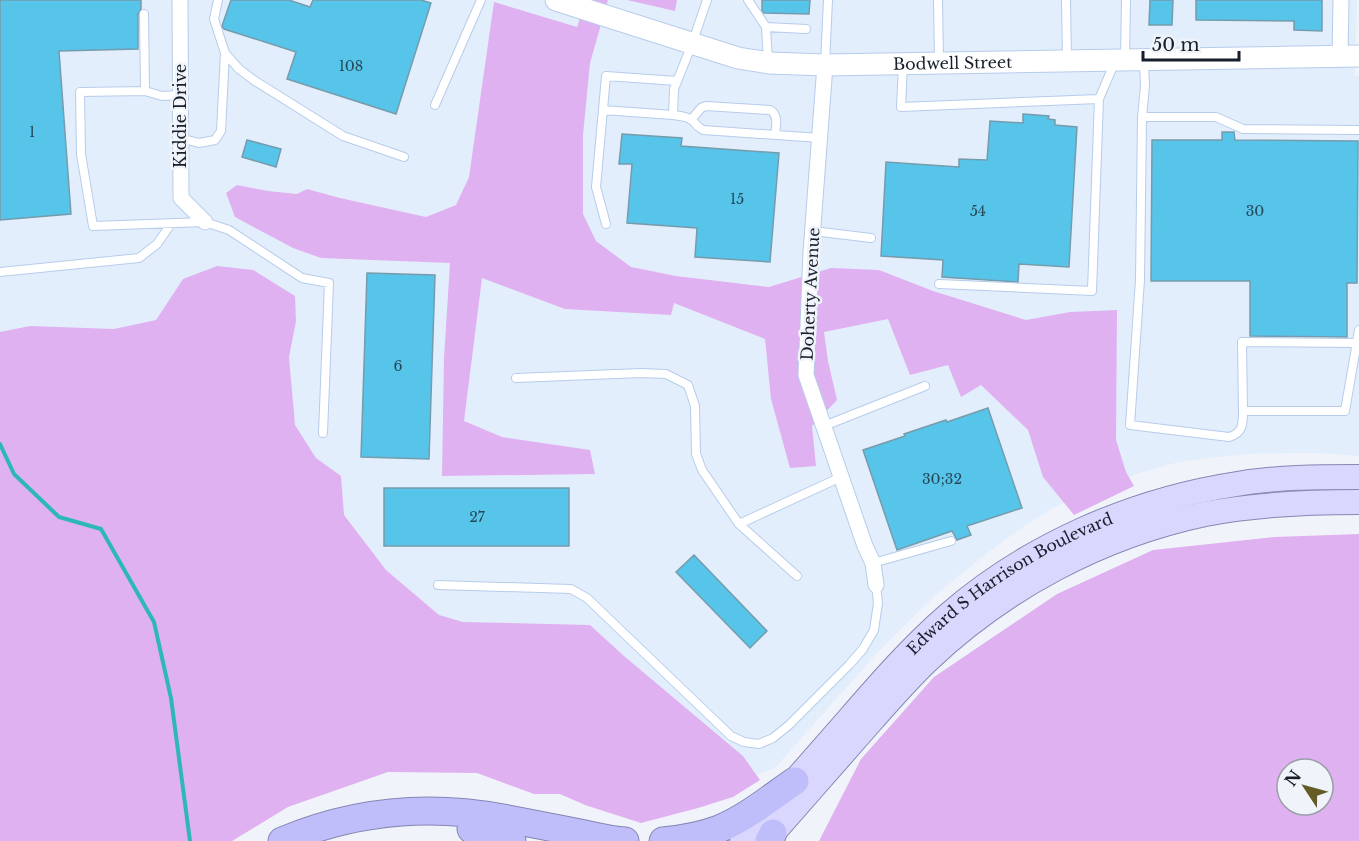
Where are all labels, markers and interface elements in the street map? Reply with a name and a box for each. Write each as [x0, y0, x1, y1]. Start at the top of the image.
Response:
scale bar [1143, 24, 1239, 62]
text: 50 m [1152, 34, 1200, 56]
street label: Bodwell Street [893, 52, 1012, 74]
house number: 108 [339, 57, 363, 75]
street label: Kiddie Drive [170, 64, 190, 168]
house number: 1 [29, 123, 35, 141]
house number: 15 [730, 190, 744, 208]
house number: 54 [970, 202, 986, 220]
house number: 30 [1246, 202, 1264, 220]
street label: Doherty Avenue [797, 227, 823, 361]
house number: 6 [393, 357, 403, 375]
house number: 30;32 [922, 470, 962, 488]
house number: 27 [469, 508, 486, 526]
street label: Edward S Harrison Boulevard [902, 508, 1116, 659]
north arrow [1275, 757, 1335, 817]
text: N [1280, 766, 1305, 790]

